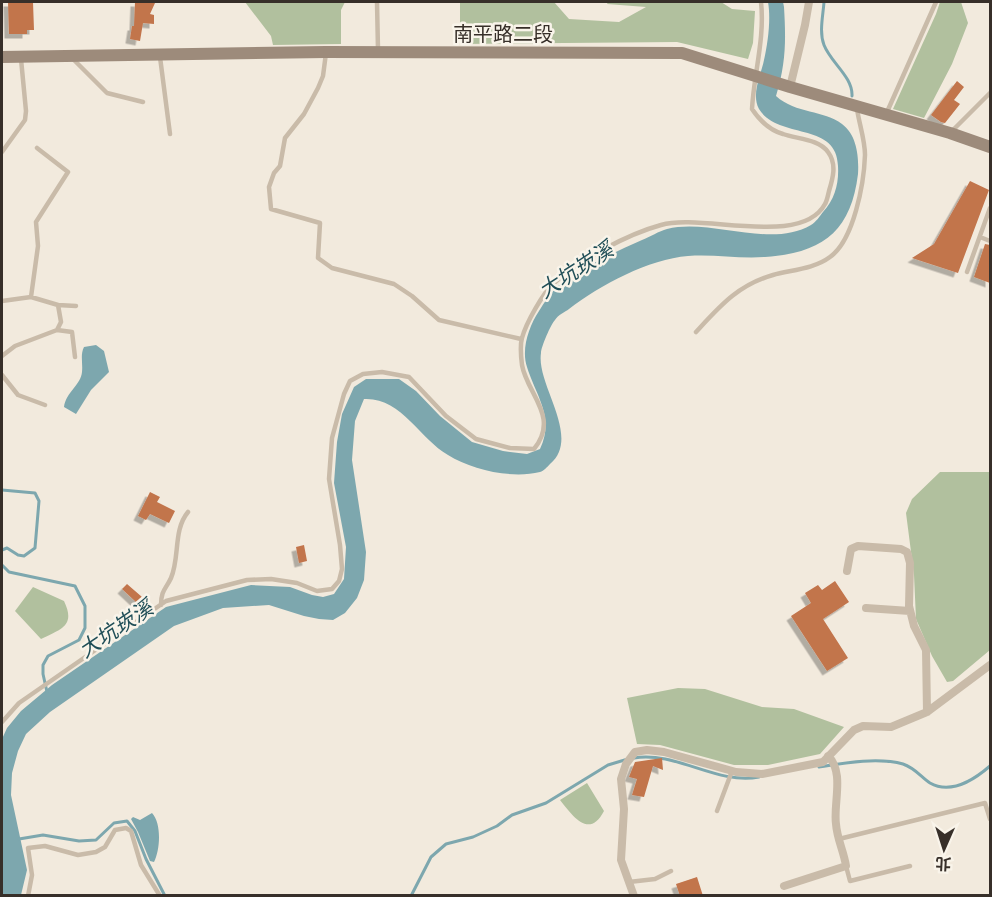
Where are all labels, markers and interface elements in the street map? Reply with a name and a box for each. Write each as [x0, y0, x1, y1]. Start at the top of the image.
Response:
street label: 南平路二段 [453, 21, 553, 45]
water label: 大坑崁溪 [533, 234, 620, 302]
water label: 大坑崁溪 [73, 592, 159, 662]
north arrow [914, 819, 974, 879]
text: 北 [935, 855, 952, 874]

